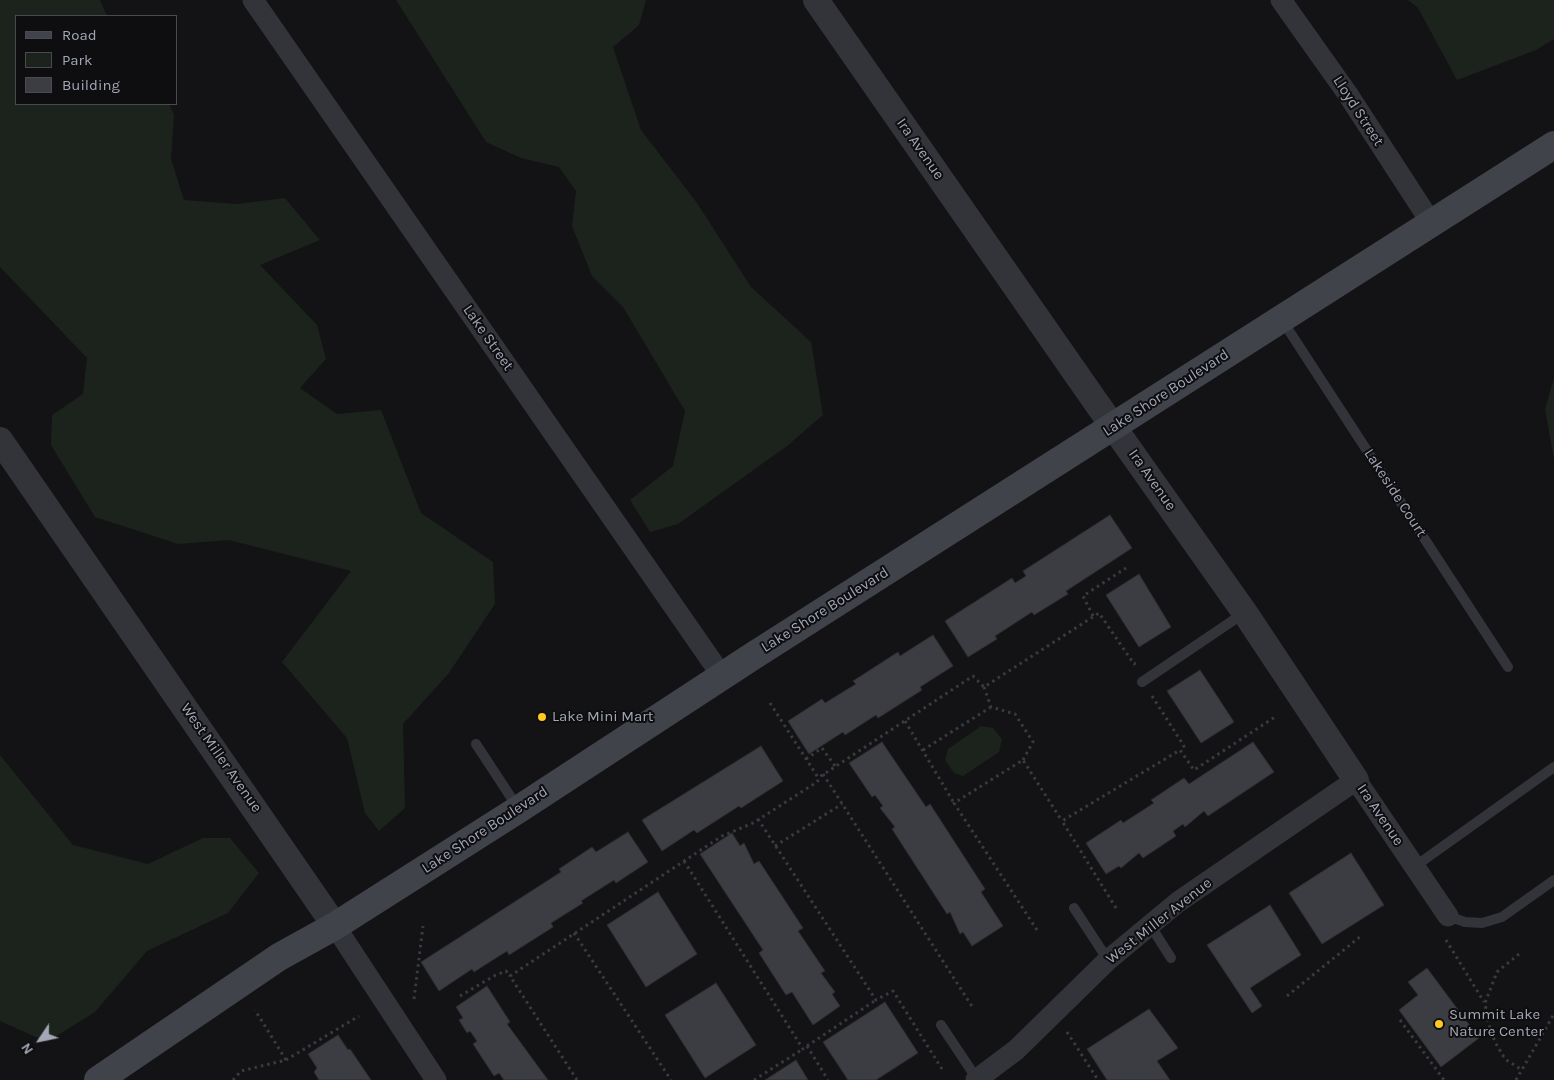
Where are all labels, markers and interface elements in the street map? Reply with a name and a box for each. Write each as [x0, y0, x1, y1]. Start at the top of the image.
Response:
legend [15, 15, 178, 105]
text: Road [62, 26, 97, 44]
text: Park [62, 51, 92, 69]
street label: Lloyd Street [1329, 73, 1387, 149]
text: Building [62, 76, 120, 94]
street label: Ira Avenue [892, 115, 948, 183]
street label: Lake Street [459, 302, 517, 374]
street label: Lake Shore Boulevard [1100, 346, 1232, 440]
street label: Ira Avenue [1124, 446, 1180, 514]
street label: Lakeside Court [1360, 446, 1430, 540]
street label: Lake Shore Boulevard [758, 564, 892, 656]
street label: West Miller Avenue [177, 700, 265, 816]
place label: Lake Mini Mart [552, 708, 653, 726]
marker: Lake Mini Mart [536, 711, 548, 723]
street label: Ira Avenue [1353, 781, 1407, 849]
street label: Lake Shore Boulevard [419, 783, 551, 877]
street label: West Miller Avenue [1102, 874, 1216, 968]
place label: Summit Lake Nature Center [1449, 1006, 1544, 1041]
north arrow [15, 1015, 65, 1065]
marker: Summit Lake Nature Center [1433, 1018, 1445, 1030]
text: N [17, 1040, 37, 1058]

